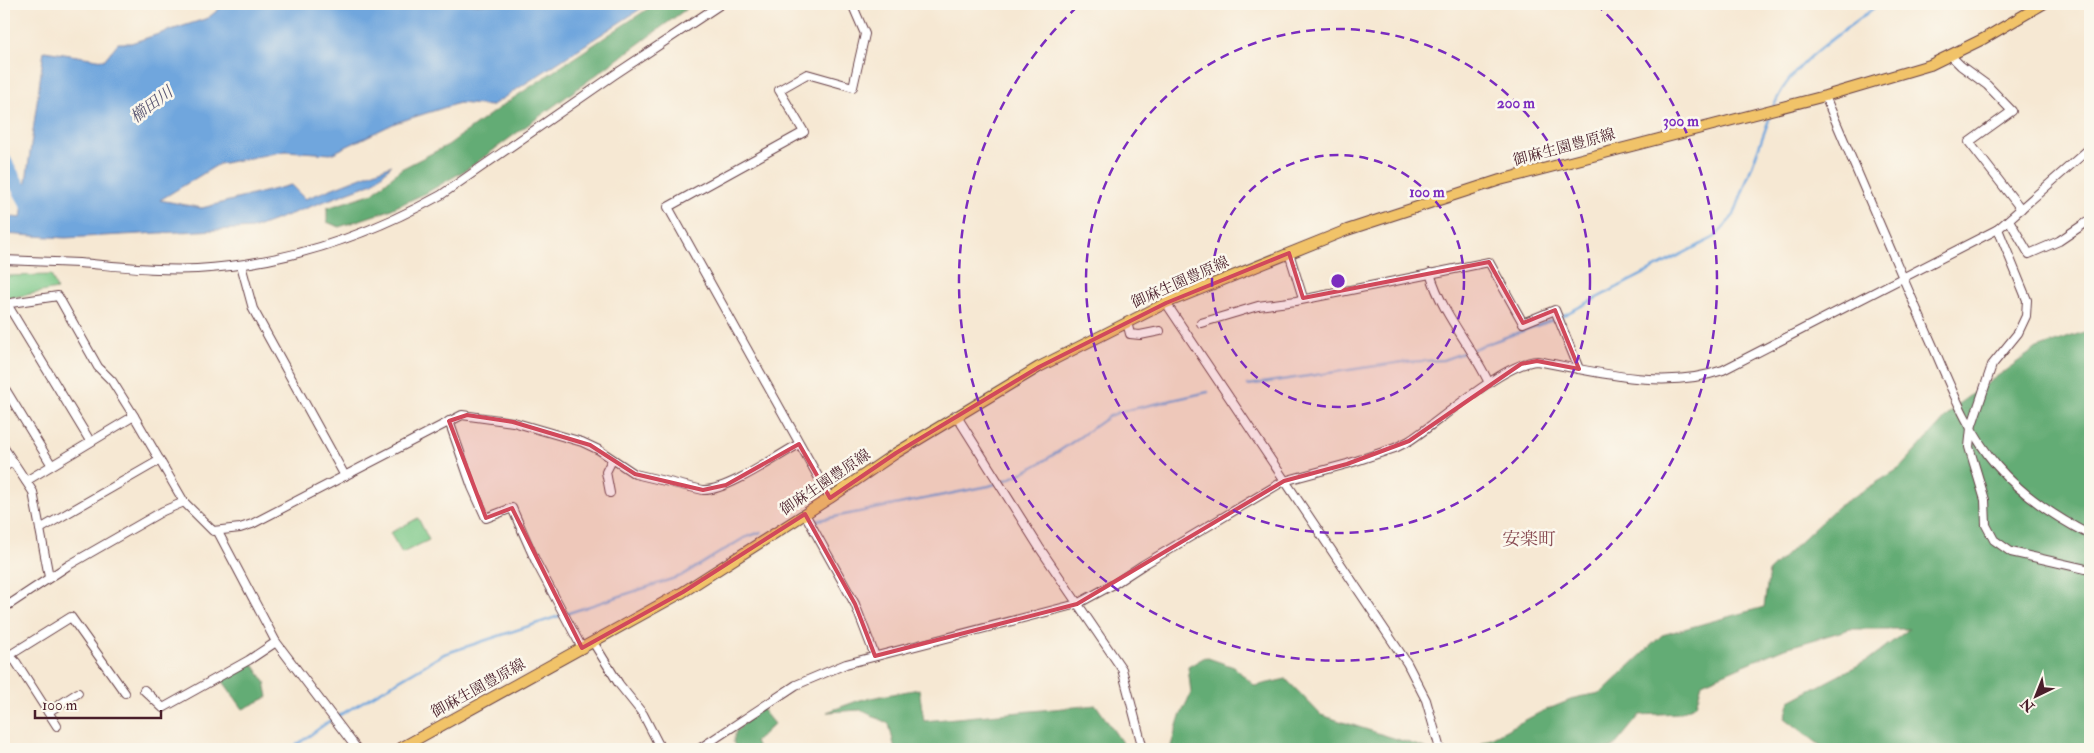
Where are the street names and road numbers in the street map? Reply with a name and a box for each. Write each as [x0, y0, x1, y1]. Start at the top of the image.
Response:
street label: 御麻生園豊原線 [1511, 125, 1617, 170]
street label: 御麻生園豊原線 [1128, 252, 1232, 312]
street label: 御麻生園豊原線 [776, 445, 874, 520]
street label: 御麻生園豊原線 [428, 655, 529, 722]

